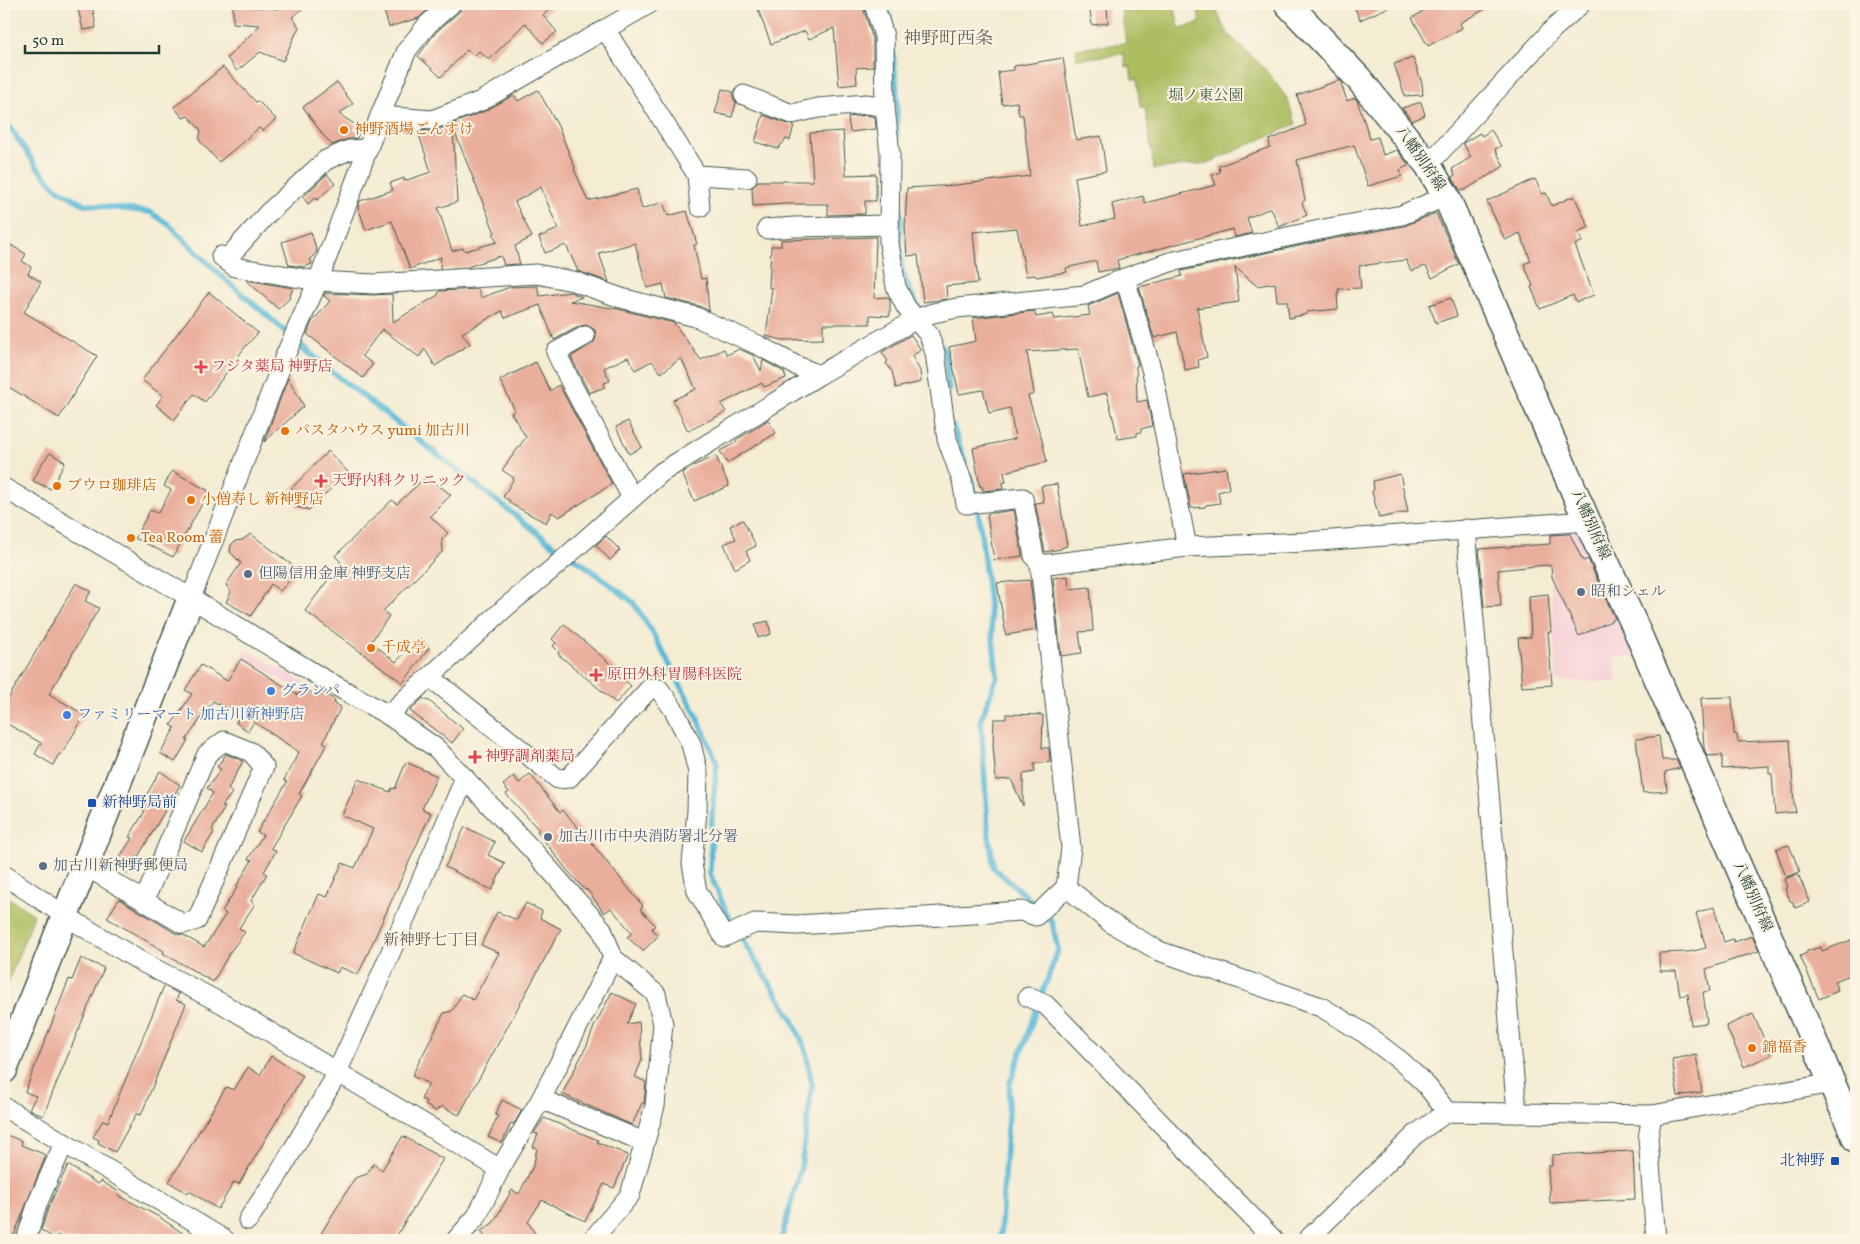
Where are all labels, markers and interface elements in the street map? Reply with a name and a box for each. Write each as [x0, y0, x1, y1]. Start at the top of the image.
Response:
scale bar [25, 22, 159, 54]
district label: 神野町西条 [903, 27, 993, 52]
text: 50 m [32, 31, 64, 52]
park label: 堀ノ東公園 [1168, 86, 1244, 107]
place label: 神野酒場ごんすけ [354, 120, 474, 141]
street label: 八幡別府線 [1390, 122, 1450, 196]
marker: 神野酒場ごんすけ [338, 124, 350, 136]
place label: フジタ薬局 神野店 [211, 357, 333, 378]
marker: フジタ薬局 神野店 [195, 361, 207, 373]
place label: パスタハウス yumi 加古川 [295, 421, 470, 442]
marker: パスタハウス yumi 加古川 [279, 425, 291, 437]
place label: 天野内科クリニック [332, 471, 466, 492]
marker: 天野内科クリニック [314, 474, 328, 488]
place label: ブウロ珈琲店 [67, 476, 157, 497]
marker: ブウロ珈琲店 [51, 480, 63, 492]
street label: 八幡別府線 [1565, 486, 1615, 564]
place label: 小僧寿し 新神野店 [201, 490, 324, 511]
marker: 小僧寿し 新神野店 [185, 494, 197, 506]
place label: Tea Room 蕾 [141, 528, 224, 549]
marker: Tea Room 蕾 [125, 532, 137, 544]
place label: 但陽信用金庫 神野支店 [258, 564, 411, 585]
marker: 但陽信用金庫 神野支店 [242, 568, 254, 580]
place label: 昭和シェル [1591, 582, 1666, 603]
marker: 昭和シェル [1575, 586, 1587, 598]
place label: 千成亭 [381, 638, 426, 659]
marker: 千成亭 [365, 642, 377, 654]
place label: 原田外科胃腸科医院 [607, 665, 742, 686]
marker: 原田外科胃腸科医院 [589, 668, 603, 682]
place label: グランパ [281, 681, 340, 702]
marker: グランパ [265, 685, 277, 697]
place label: ファミリーマート 加古川新神野店 [77, 705, 305, 726]
marker: ファミリーマート 加古川新神野店 [61, 709, 73, 721]
place label: 神野調剤薬局 [485, 747, 575, 768]
marker: 神野調剤薬局 [469, 751, 481, 763]
place label: 新神野局前 [102, 793, 177, 814]
marker: 新神野局前 [86, 797, 98, 809]
place label: 加古川市中央消防署北分署 [558, 827, 738, 848]
marker: 加古川市中央消防署北分署 [542, 831, 554, 843]
place label: 加古川新神野郵便局 [53, 856, 188, 877]
street label: 八幡別府線 [1727, 858, 1777, 936]
marker: 加古川新神野郵便局 [37, 860, 49, 872]
district label: 新神野七丁目 [383, 930, 479, 952]
place label: 錦福香 [1762, 1038, 1807, 1059]
marker: 錦福香 [1746, 1042, 1758, 1054]
place label: 北神野 [1780, 1151, 1825, 1172]
marker: 北神野 [1829, 1155, 1841, 1167]

